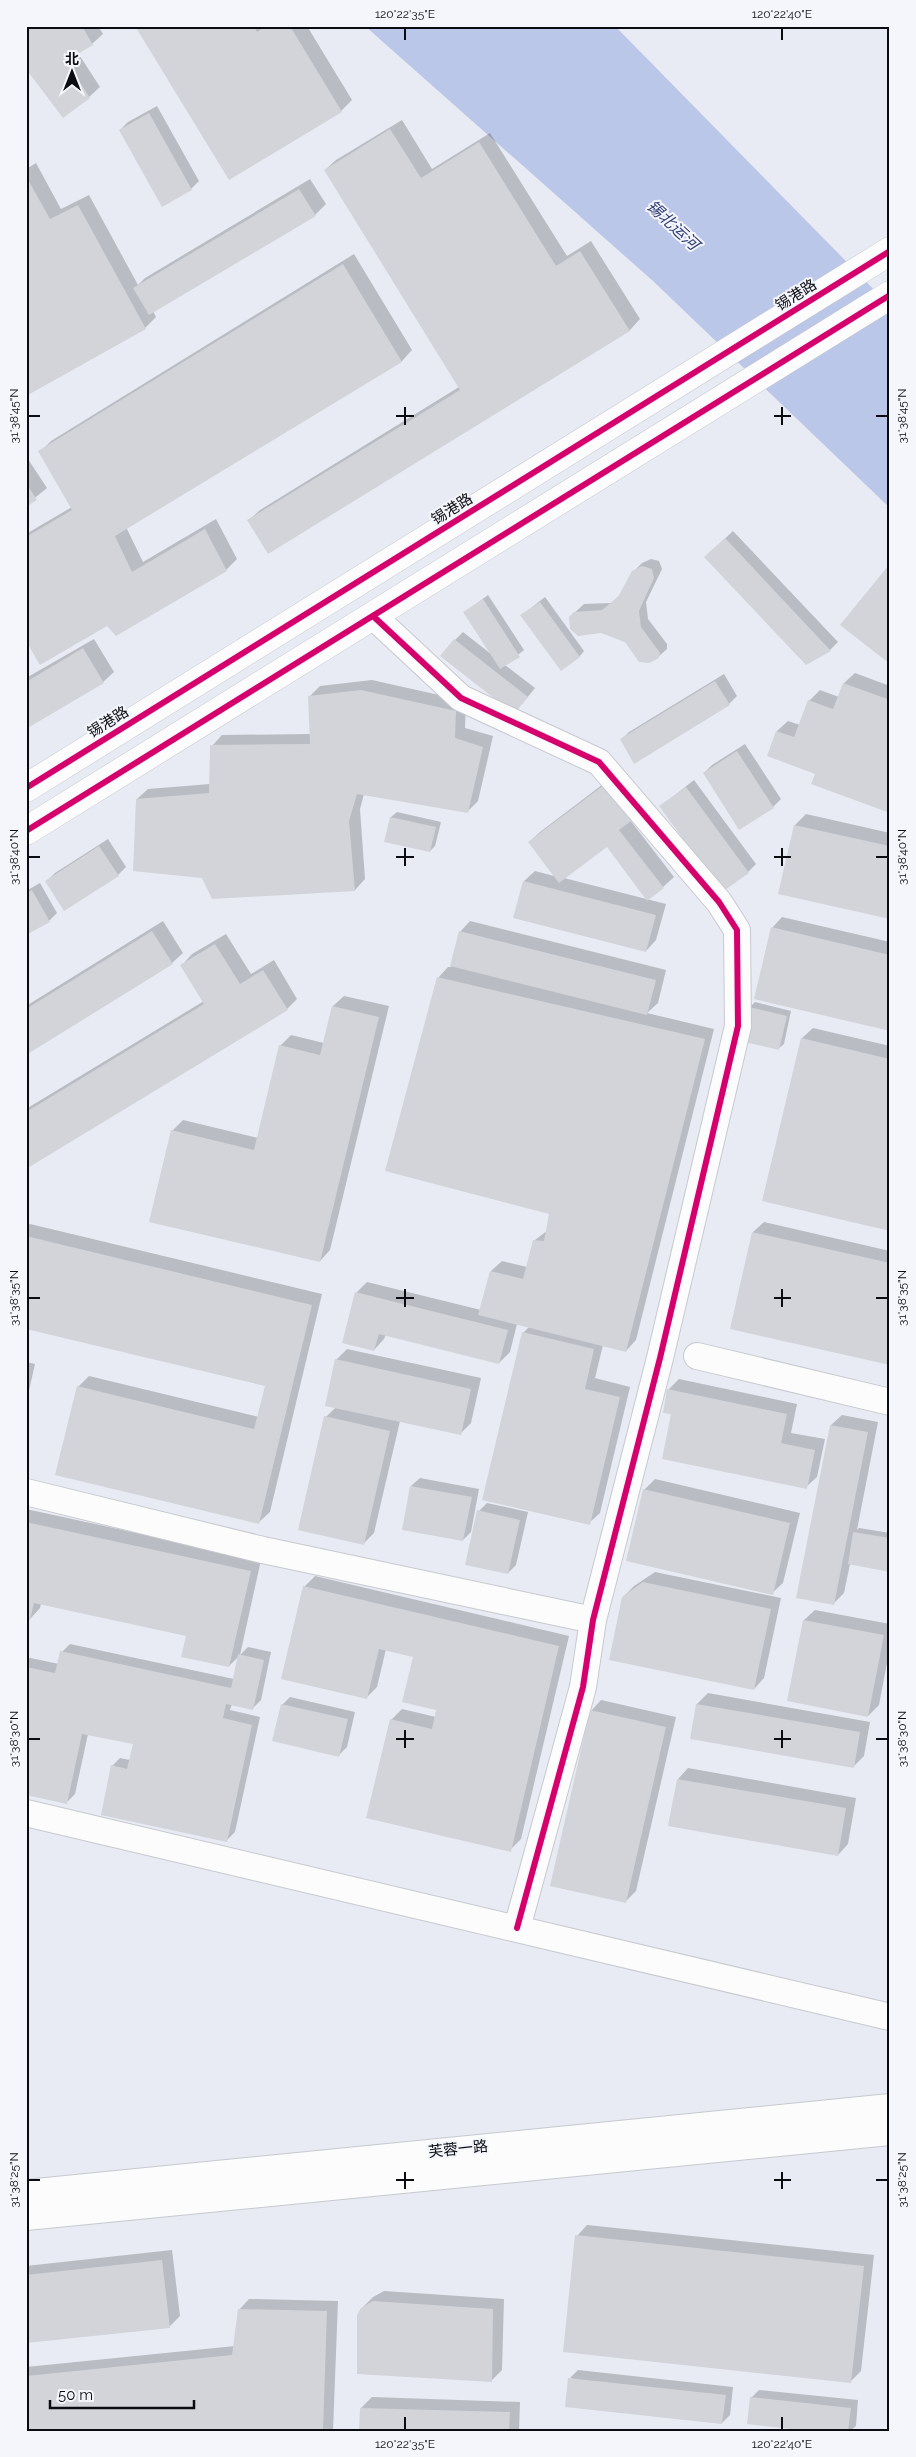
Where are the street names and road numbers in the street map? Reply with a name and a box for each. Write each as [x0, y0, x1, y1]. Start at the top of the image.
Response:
street label: 锡港路 [772, 275, 820, 315]
street label: 锡港路 [428, 489, 476, 529]
street label: 锡港路 [84, 702, 132, 742]
street label: 芙蓉一路 [427, 2137, 489, 2161]

